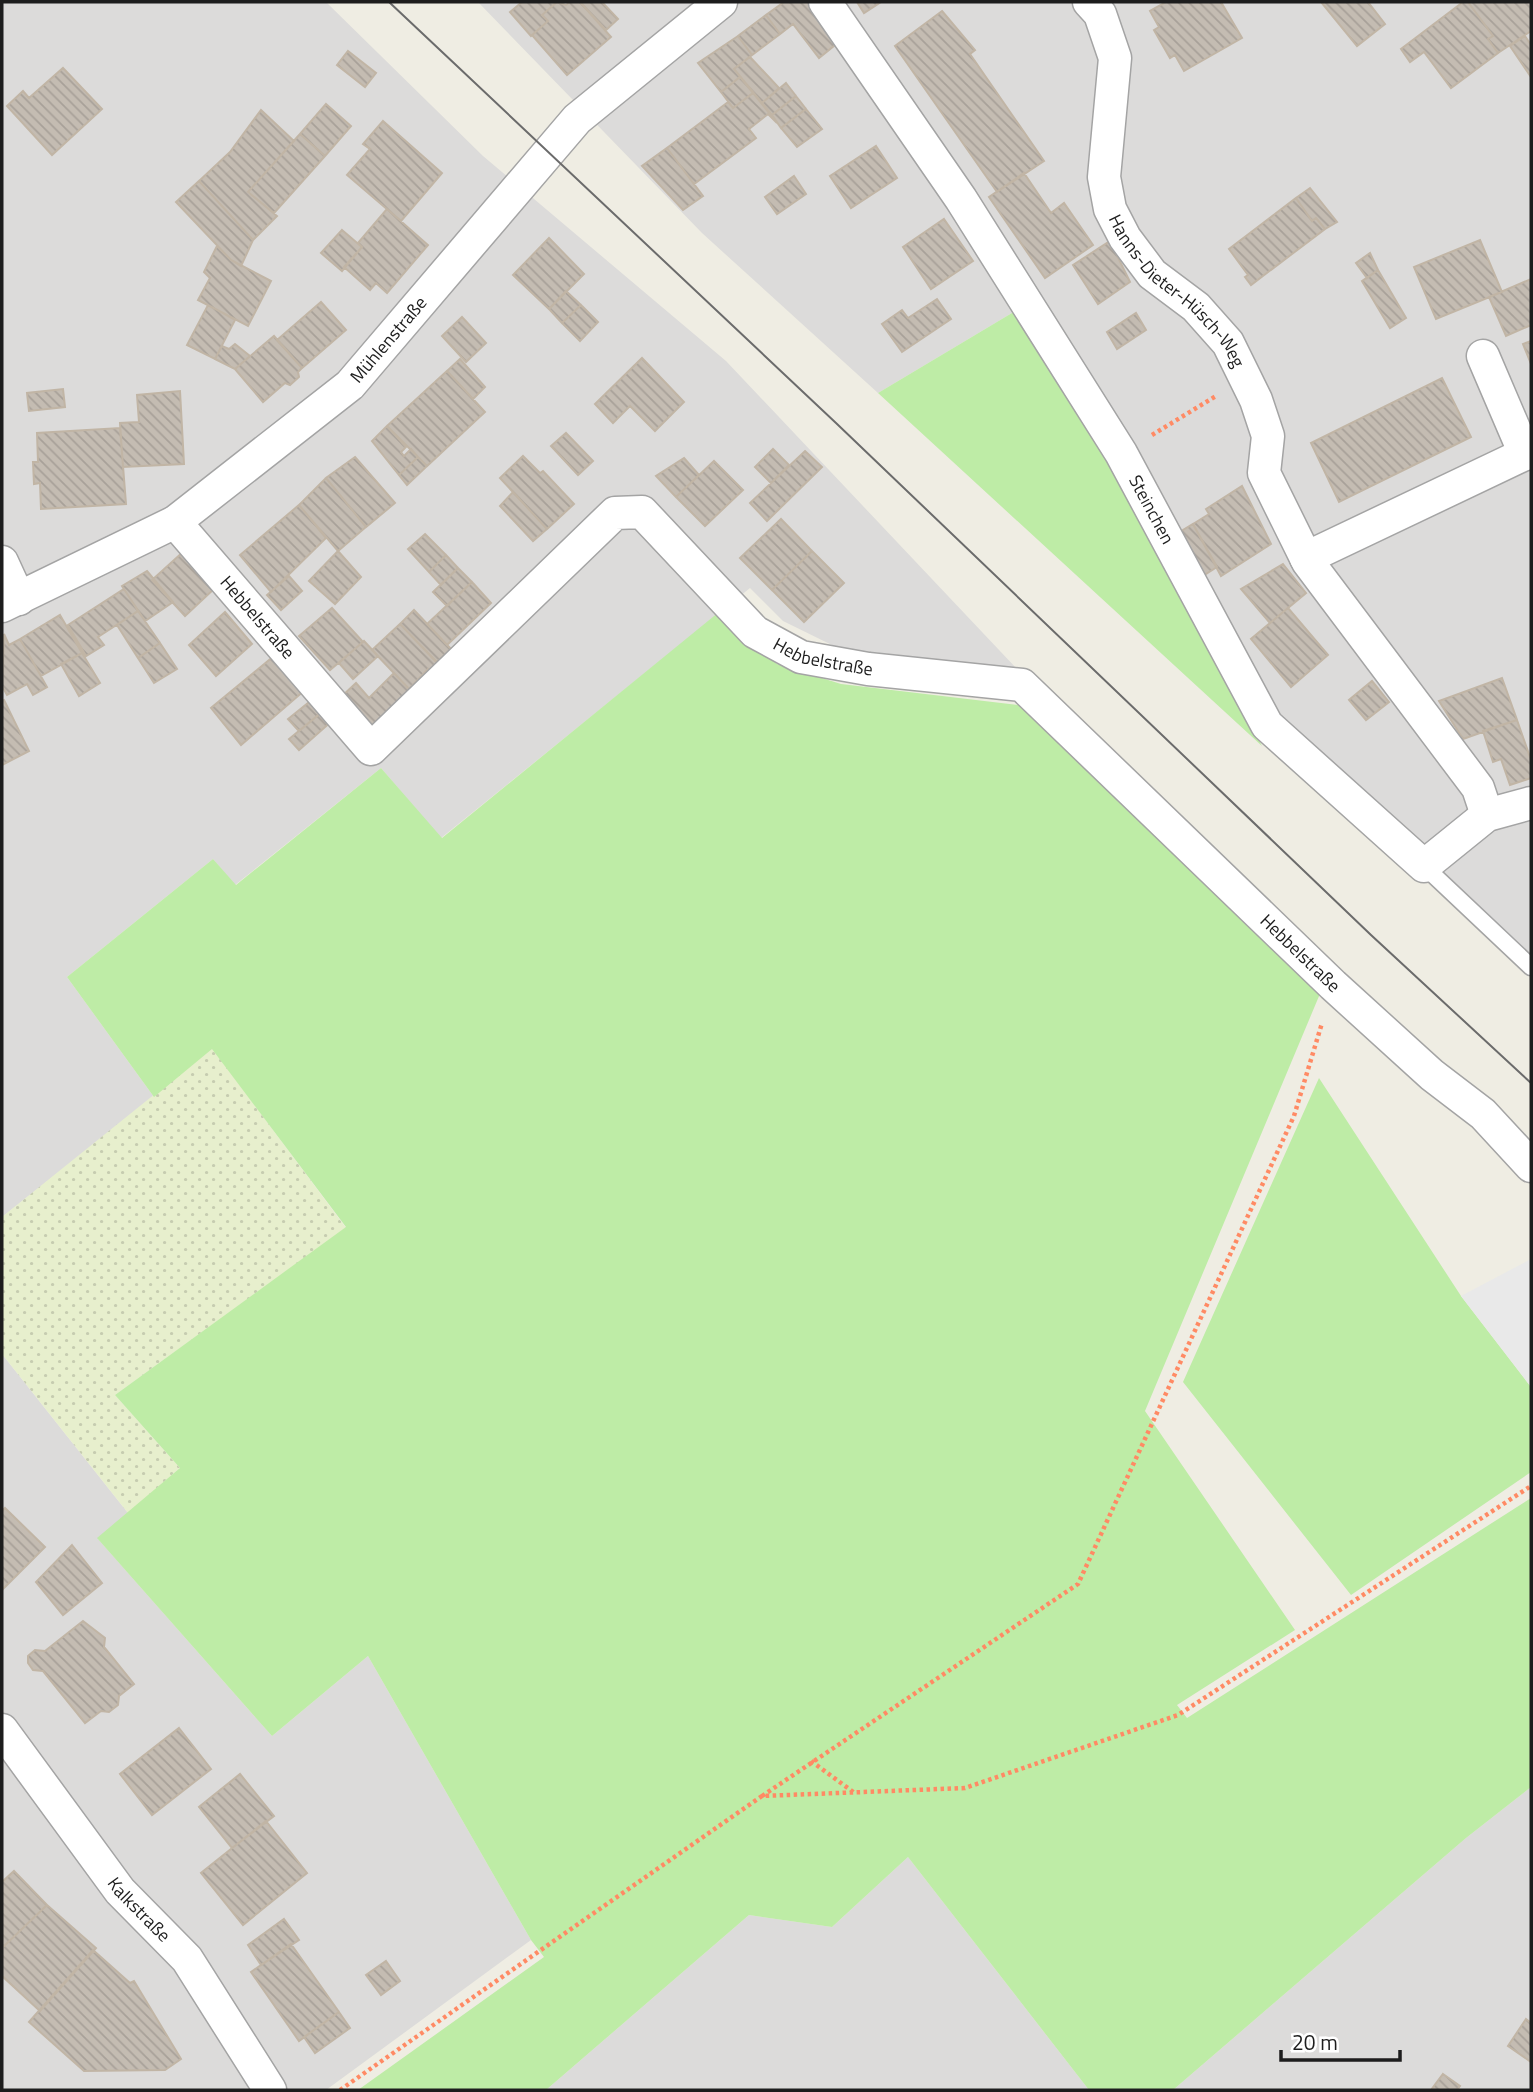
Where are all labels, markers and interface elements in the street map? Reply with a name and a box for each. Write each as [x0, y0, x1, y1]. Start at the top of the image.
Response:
street label: Hanns-Dieter-Hüsch-Weg [1102, 209, 1252, 372]
street label: Mühlenstraße [343, 290, 433, 389]
street label: Steinchen [1122, 470, 1182, 549]
street label: Hebbelstraße [214, 569, 302, 665]
street label: Hebbelstraße [768, 630, 874, 682]
street label: Hebbelstraße [1254, 908, 1347, 999]
street label: Kalkstraße [101, 1871, 177, 1948]
scale bar [1281, 2018, 1400, 2062]
text: 20 m [1292, 2026, 1338, 2058]

